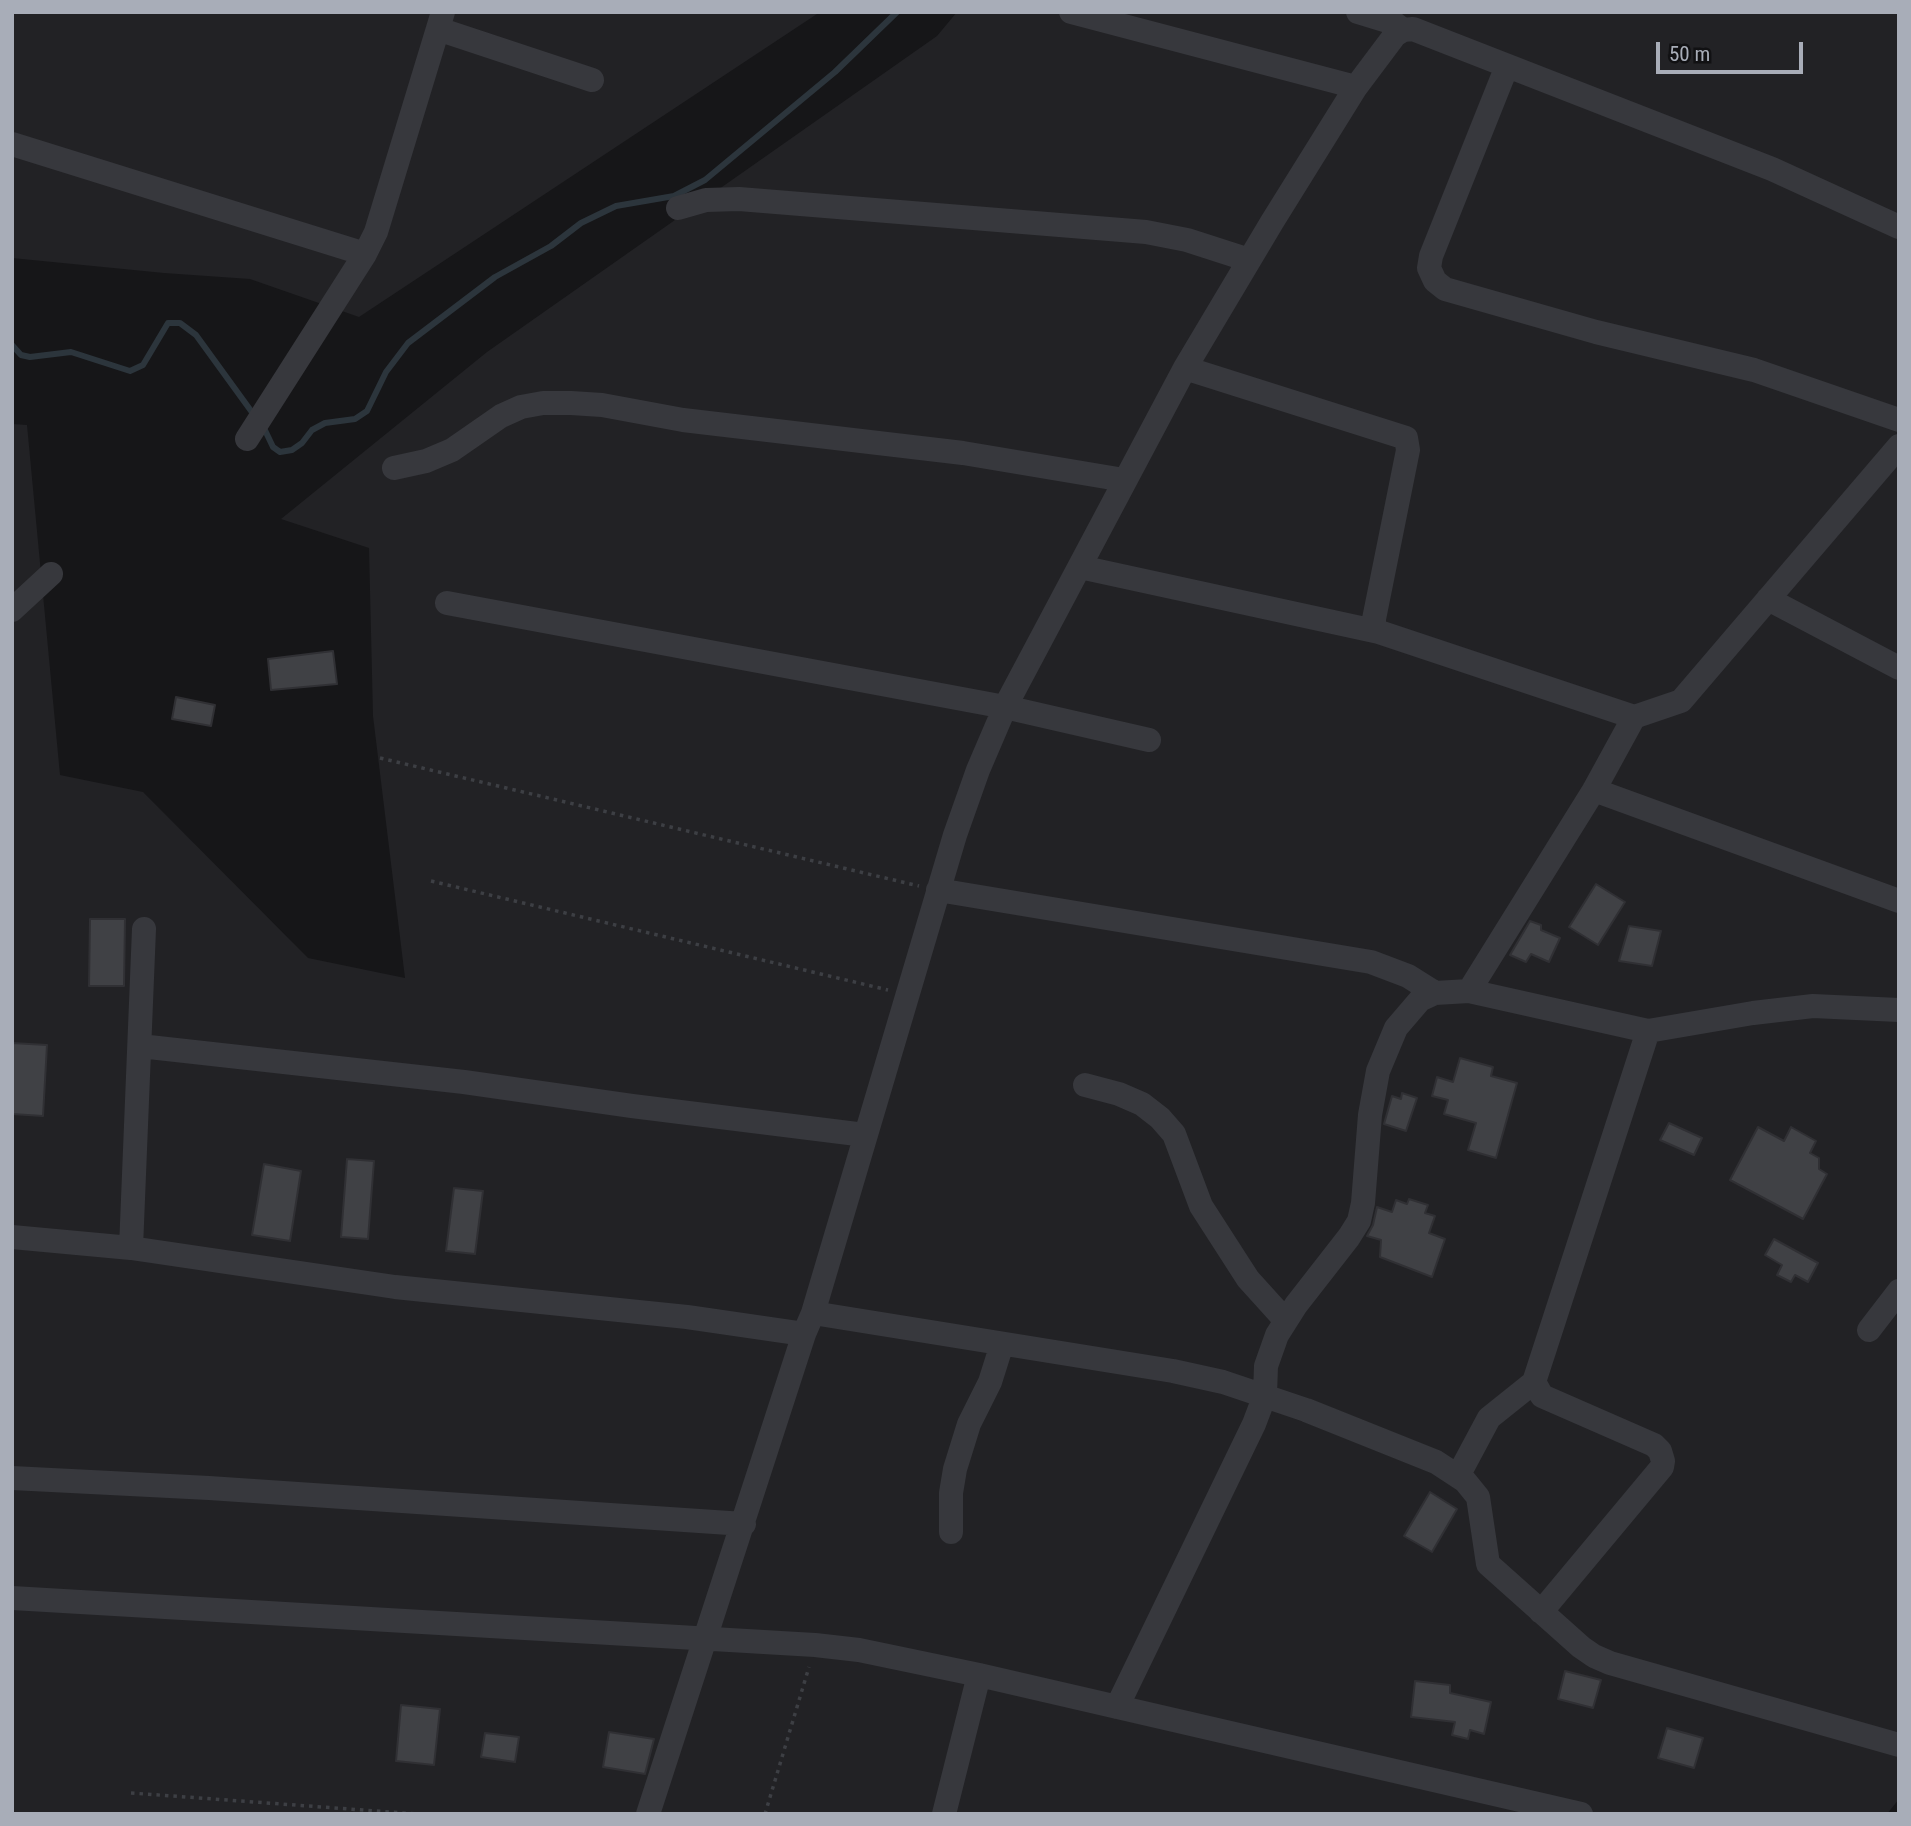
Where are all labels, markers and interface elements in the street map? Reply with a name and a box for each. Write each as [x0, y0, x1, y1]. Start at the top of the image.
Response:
scale bar [1659, 28, 1806, 72]
text: 50 m [1669, 42, 1710, 66]

